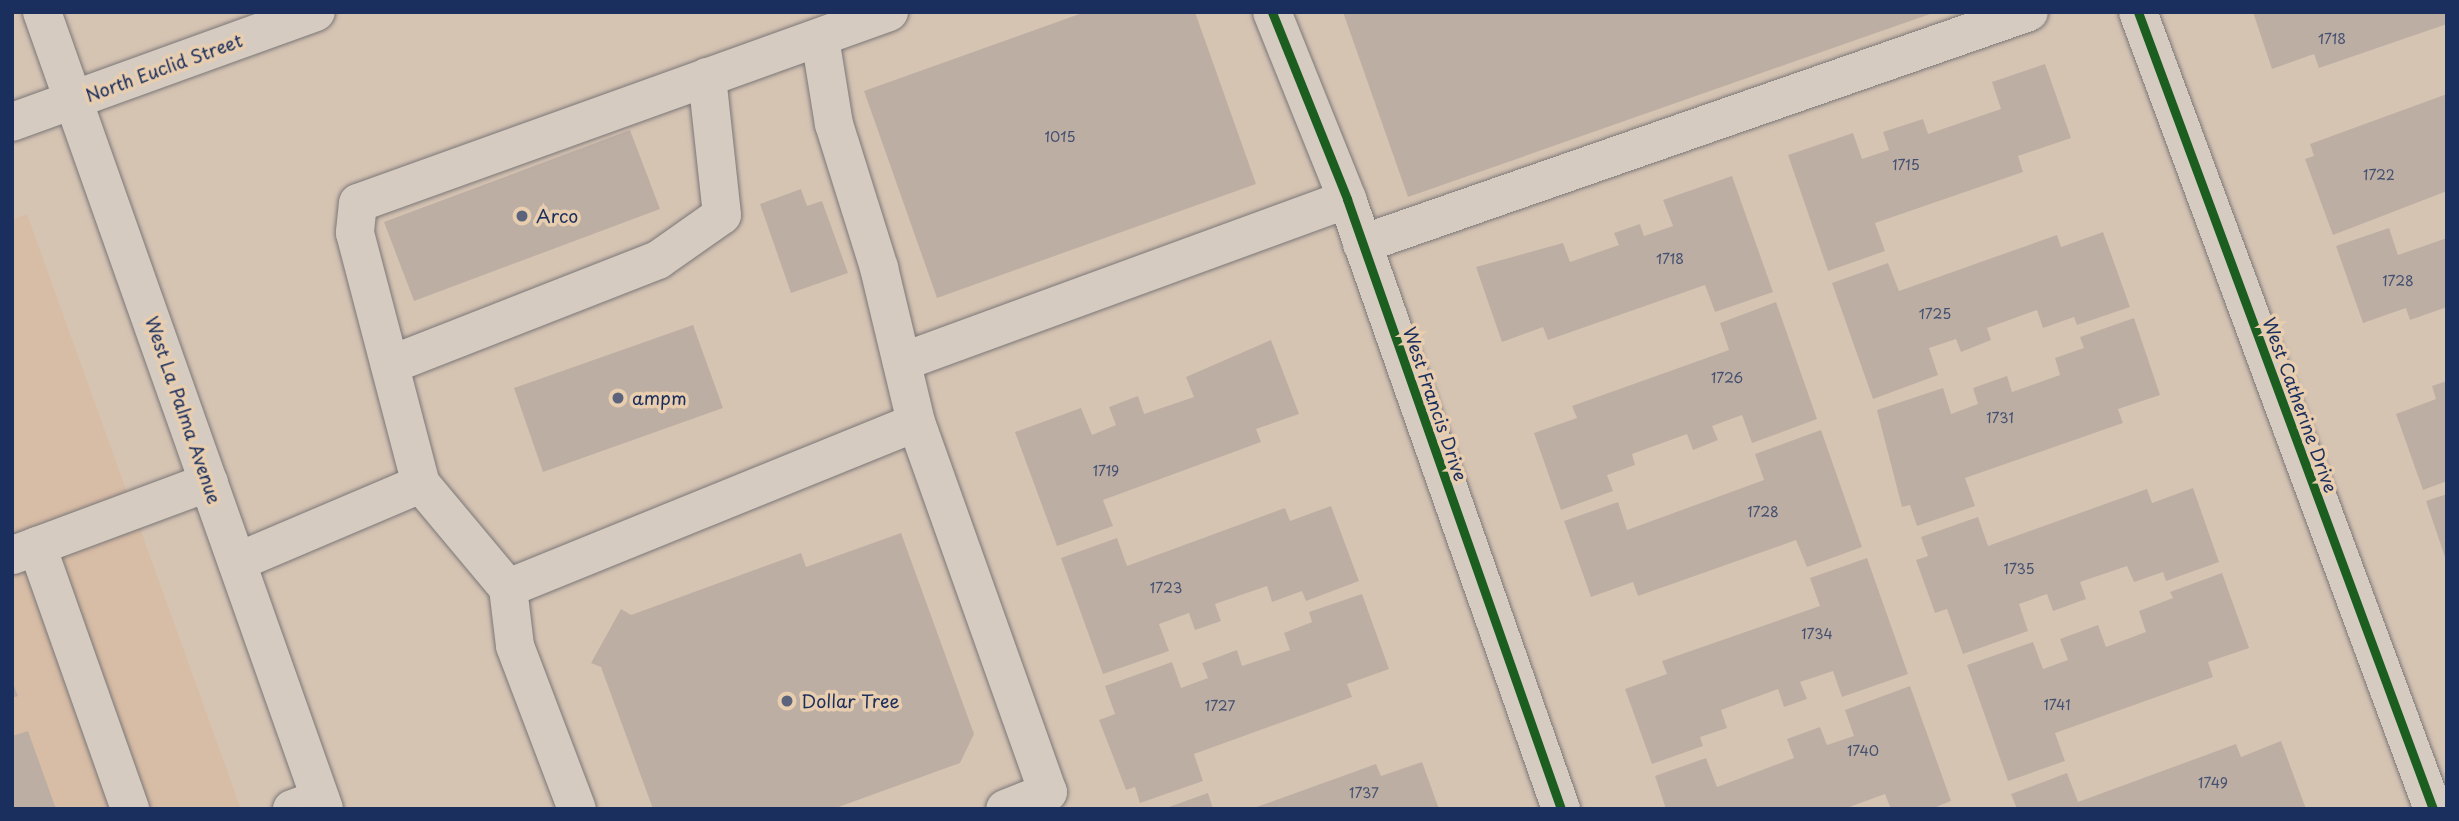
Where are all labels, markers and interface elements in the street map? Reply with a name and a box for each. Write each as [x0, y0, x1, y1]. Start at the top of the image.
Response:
street label: North Euclid Street [82, 29, 246, 107]
house number: 1718 [2318, 31, 2346, 47]
house number: 1015 [1045, 129, 1075, 145]
house number: 1715 [1892, 157, 1920, 173]
house number: 1722 [2363, 167, 2395, 183]
place label: Arco [536, 205, 578, 227]
marker: Arco [514, 208, 530, 224]
house number: 1718 [1656, 251, 1684, 267]
house number: 1728 [2382, 273, 2414, 289]
house number: 1725 [1919, 306, 1951, 322]
street label: West La Palma Avenue [141, 313, 225, 507]
street label: West Catherine Drive [2258, 315, 2342, 495]
street label: West Francis Drive [1398, 323, 1472, 485]
house number: 1726 [1711, 370, 1743, 386]
place label: ampm [632, 387, 687, 409]
marker: ampm [610, 390, 626, 406]
house number: 1731 [1986, 410, 2014, 426]
house number: 1719 [1093, 463, 1119, 479]
house number: 1728 [1747, 504, 1779, 520]
house number: 1735 [2004, 561, 2034, 577]
house number: 1723 [1150, 580, 1182, 596]
house number: 1734 [1801, 626, 1833, 642]
place label: Dollar Tree [801, 690, 900, 712]
marker: Dollar Tree [779, 693, 795, 709]
house number: 1741 [2043, 697, 2071, 713]
house number: 1727 [1205, 698, 1235, 714]
house number: 1740 [1847, 743, 1879, 759]
house number: 1749 [2198, 775, 2228, 791]
house number: 1737 [1349, 785, 1379, 801]

